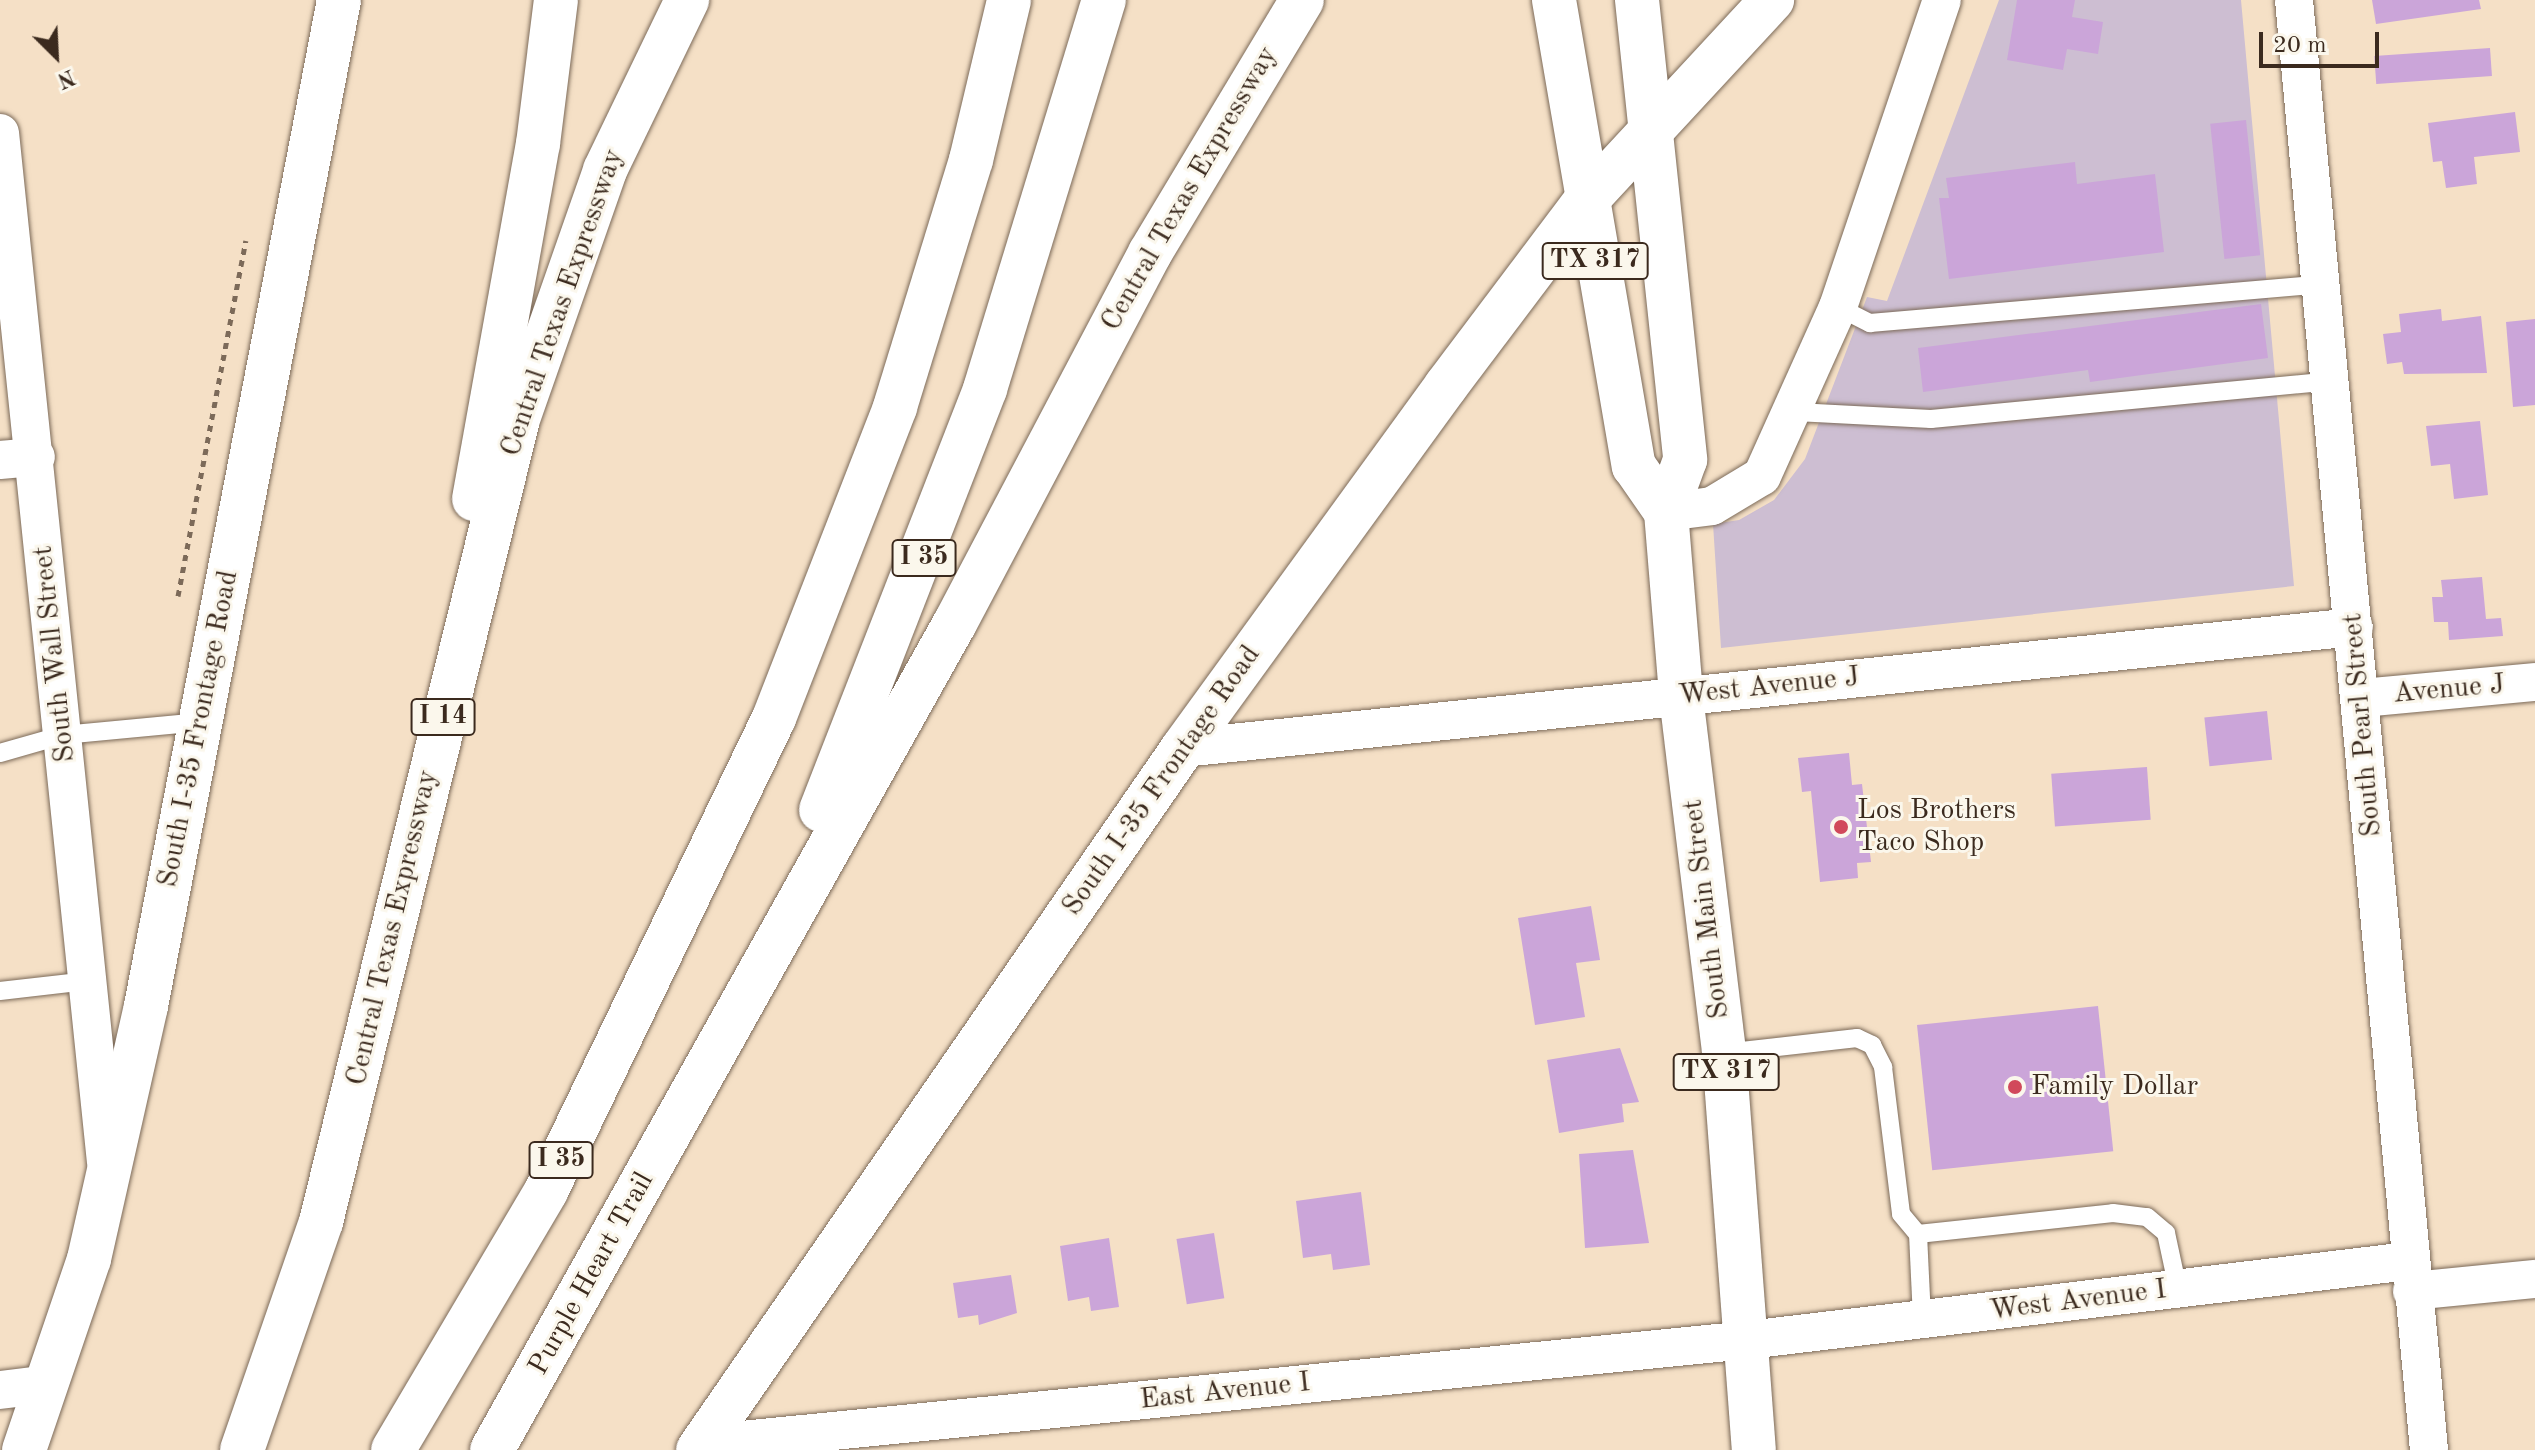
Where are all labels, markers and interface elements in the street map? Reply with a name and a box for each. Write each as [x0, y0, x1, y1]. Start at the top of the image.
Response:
north arrow [16, 16, 96, 96]
scale bar [2263, 16, 2383, 66]
text: 20 m [2273, 34, 2327, 58]
street label: Central Texas Expressway [1095, 41, 1285, 337]
text: N [54, 64, 78, 91]
street label: Central Texas Expressway [495, 145, 631, 461]
road number: TX 317 [1541, 239, 1649, 283]
road number: I 35 [890, 536, 958, 580]
street label: South Wall Street [27, 544, 83, 764]
street label: South I-35 Frontage Road [152, 568, 246, 890]
street label: South Pearl Street [2336, 612, 2390, 838]
street label: South I-35 Frontage Road [1056, 639, 1268, 923]
street label: West Avenue J [1677, 661, 1861, 713]
street label: Avenue J [2392, 668, 2506, 712]
road number: I 14 [409, 695, 477, 739]
street label: Central Texas Expressway [340, 767, 446, 1089]
place label: Los Brothers Taco Shop [1857, 794, 2016, 860]
street label: South Main Street [1677, 797, 1737, 1021]
marker: Los Brothers Taco Shop [1832, 818, 1850, 836]
road number: TX 317 [1672, 1050, 1780, 1094]
place label: Family Dollar [2031, 1070, 2198, 1104]
marker: Family Dollar [2006, 1078, 2024, 1096]
road number: I 35 [527, 1138, 595, 1182]
street label: Purple Heart Trail [522, 1167, 662, 1381]
street label: West Avenue I [1988, 1273, 2168, 1329]
street label: East Avenue I [1138, 1366, 1312, 1418]

